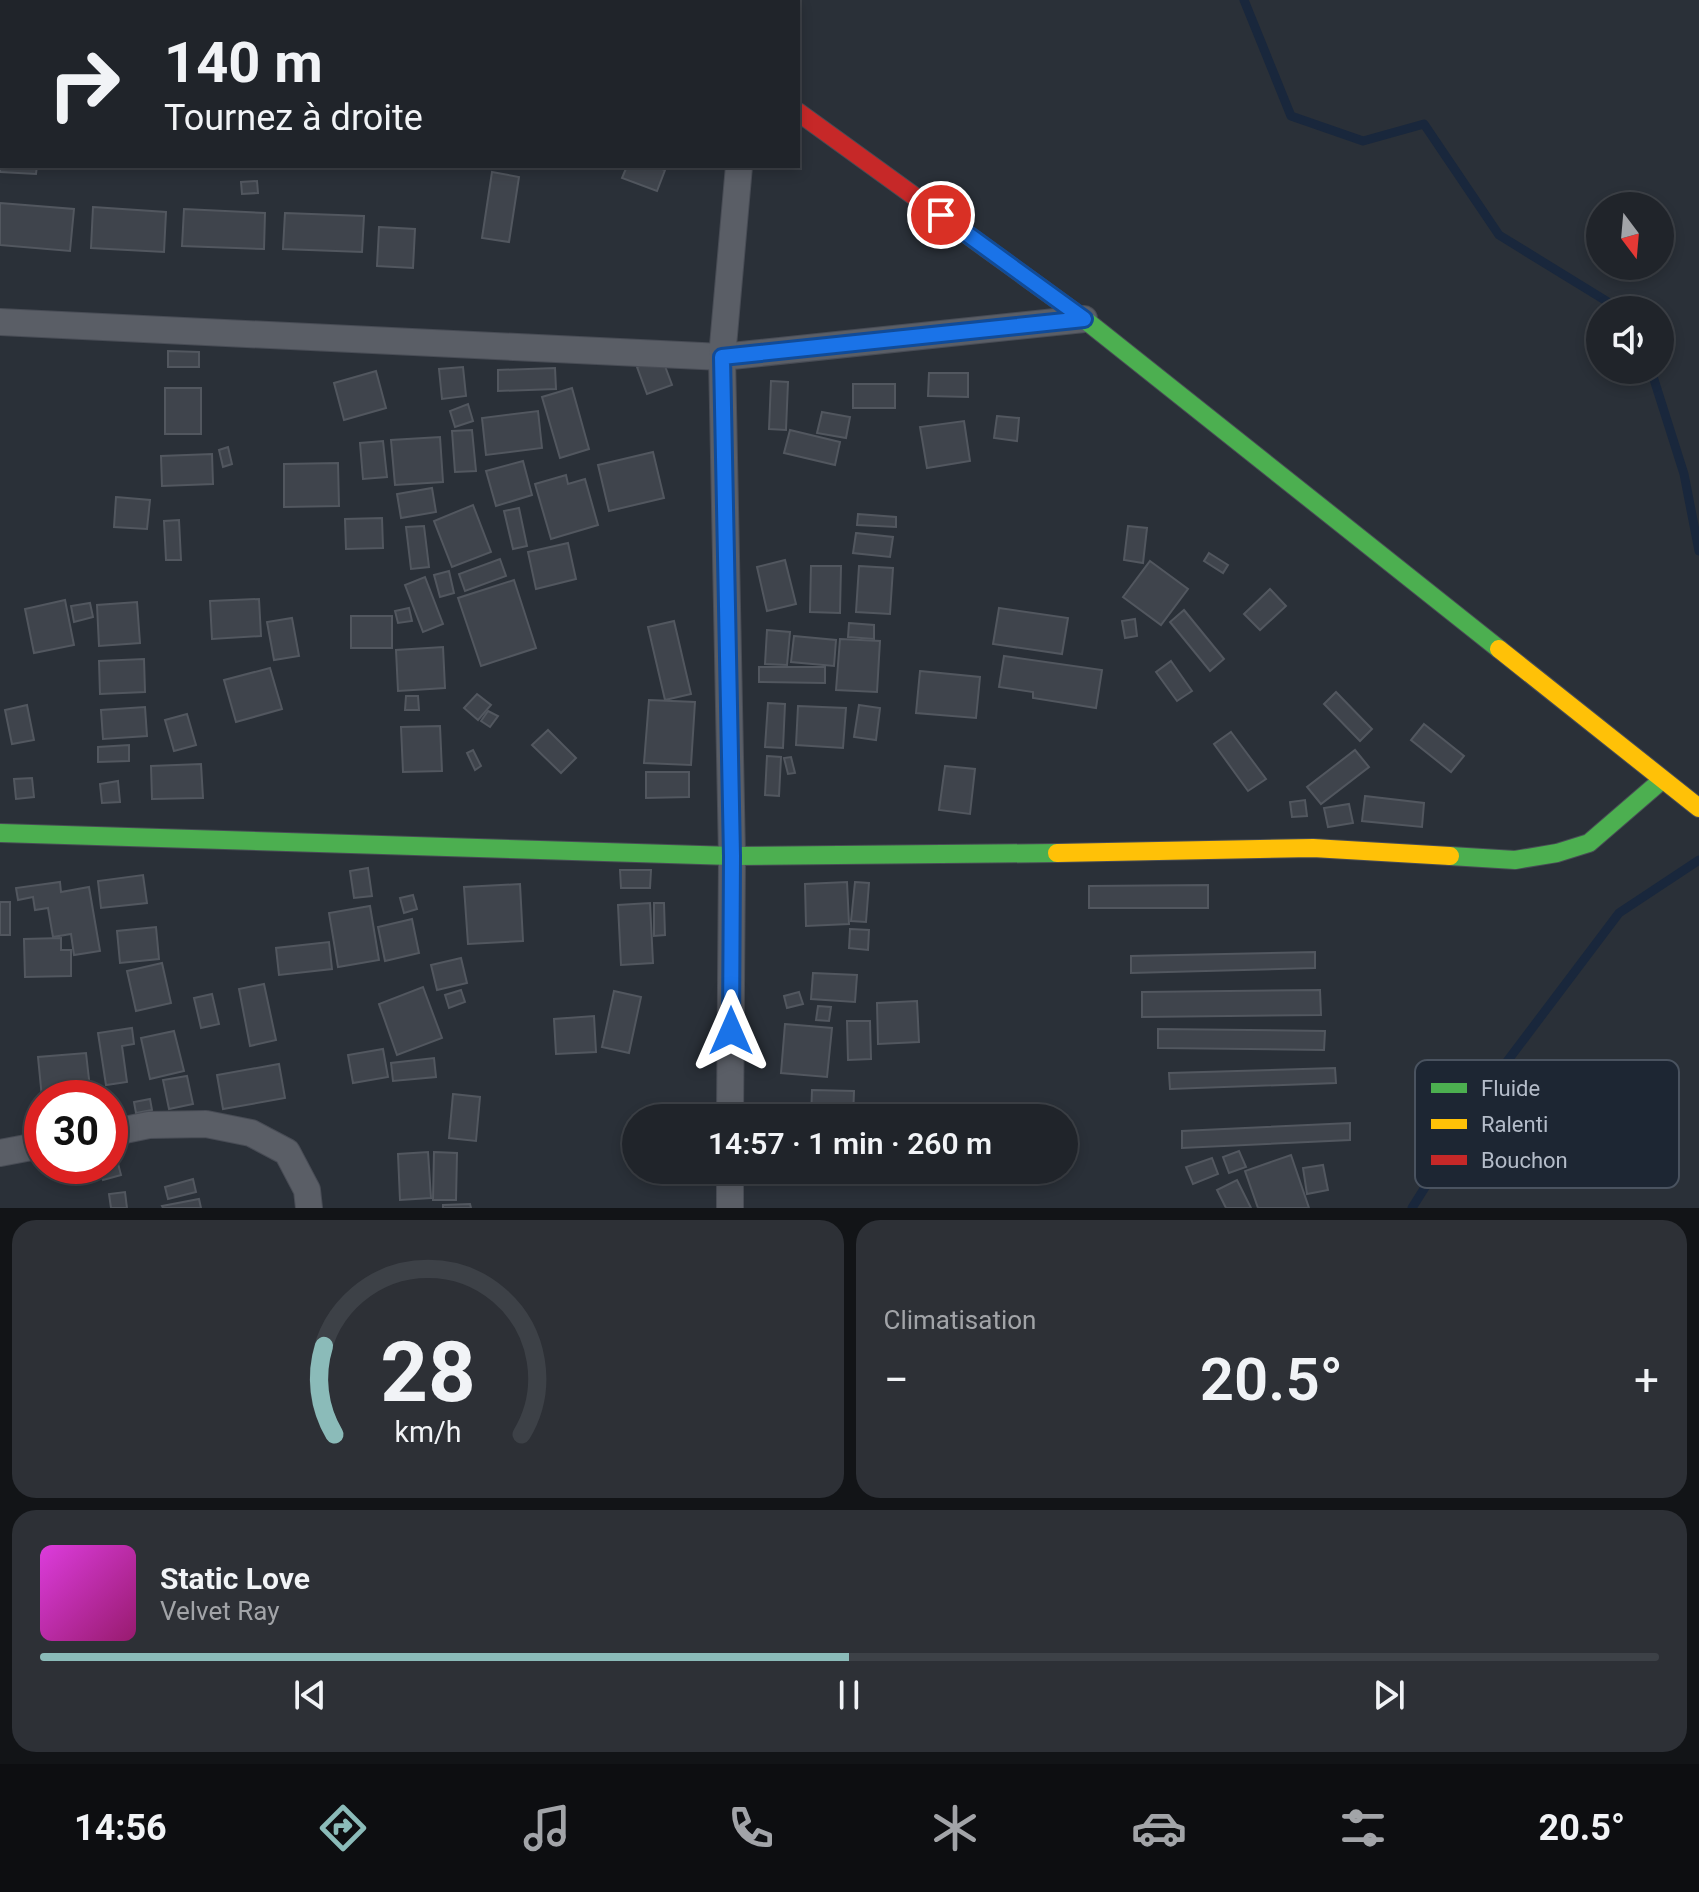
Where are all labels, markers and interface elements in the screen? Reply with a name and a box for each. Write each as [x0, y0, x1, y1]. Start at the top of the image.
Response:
text: 140 m [164, 30, 323, 96]
icon: right [32, 32, 136, 136]
text: Tournez à droite [164, 97, 423, 139]
pin [907, 181, 975, 249]
north arrow [1586, 192, 1674, 280]
map controls [1586, 192, 1674, 384]
icon: arrive [919, 193, 963, 237]
button: sound [1586, 296, 1674, 384]
position arrow [689, 989, 773, 1073]
legend [1415, 1060, 1679, 1188]
text: Fluide [1481, 1076, 1540, 1101]
speed limit sign: 30 [24, 1080, 128, 1184]
text: Ralenti [1481, 1112, 1548, 1137]
text: 14:57 · 1 min · 260 m [708, 1126, 992, 1161]
text: Bouchon [1481, 1148, 1568, 1173]
text: Climatisation [884, 1305, 1036, 1335]
text: 28 [380, 1324, 475, 1421]
text: 20.5° [1200, 1344, 1343, 1415]
text: − [884, 1354, 909, 1406]
text: + [1634, 1354, 1659, 1406]
text: km/h [394, 1415, 461, 1449]
text: Static Love [160, 1561, 310, 1596]
text: Velvet Ray [160, 1596, 280, 1626]
icon: previous [288, 1673, 332, 1717]
icon: pause [827, 1673, 871, 1717]
icon: next [1367, 1673, 1411, 1717]
icon: directions [315, 1800, 371, 1856]
icon: music [519, 1800, 575, 1856]
icon: phone [723, 1800, 779, 1856]
icon: climate [927, 1800, 983, 1856]
icon: car [1131, 1800, 1187, 1856]
icon: filters [1335, 1800, 1391, 1856]
text: 14:56 [74, 1807, 167, 1849]
text: 20.5° [1539, 1807, 1625, 1849]

